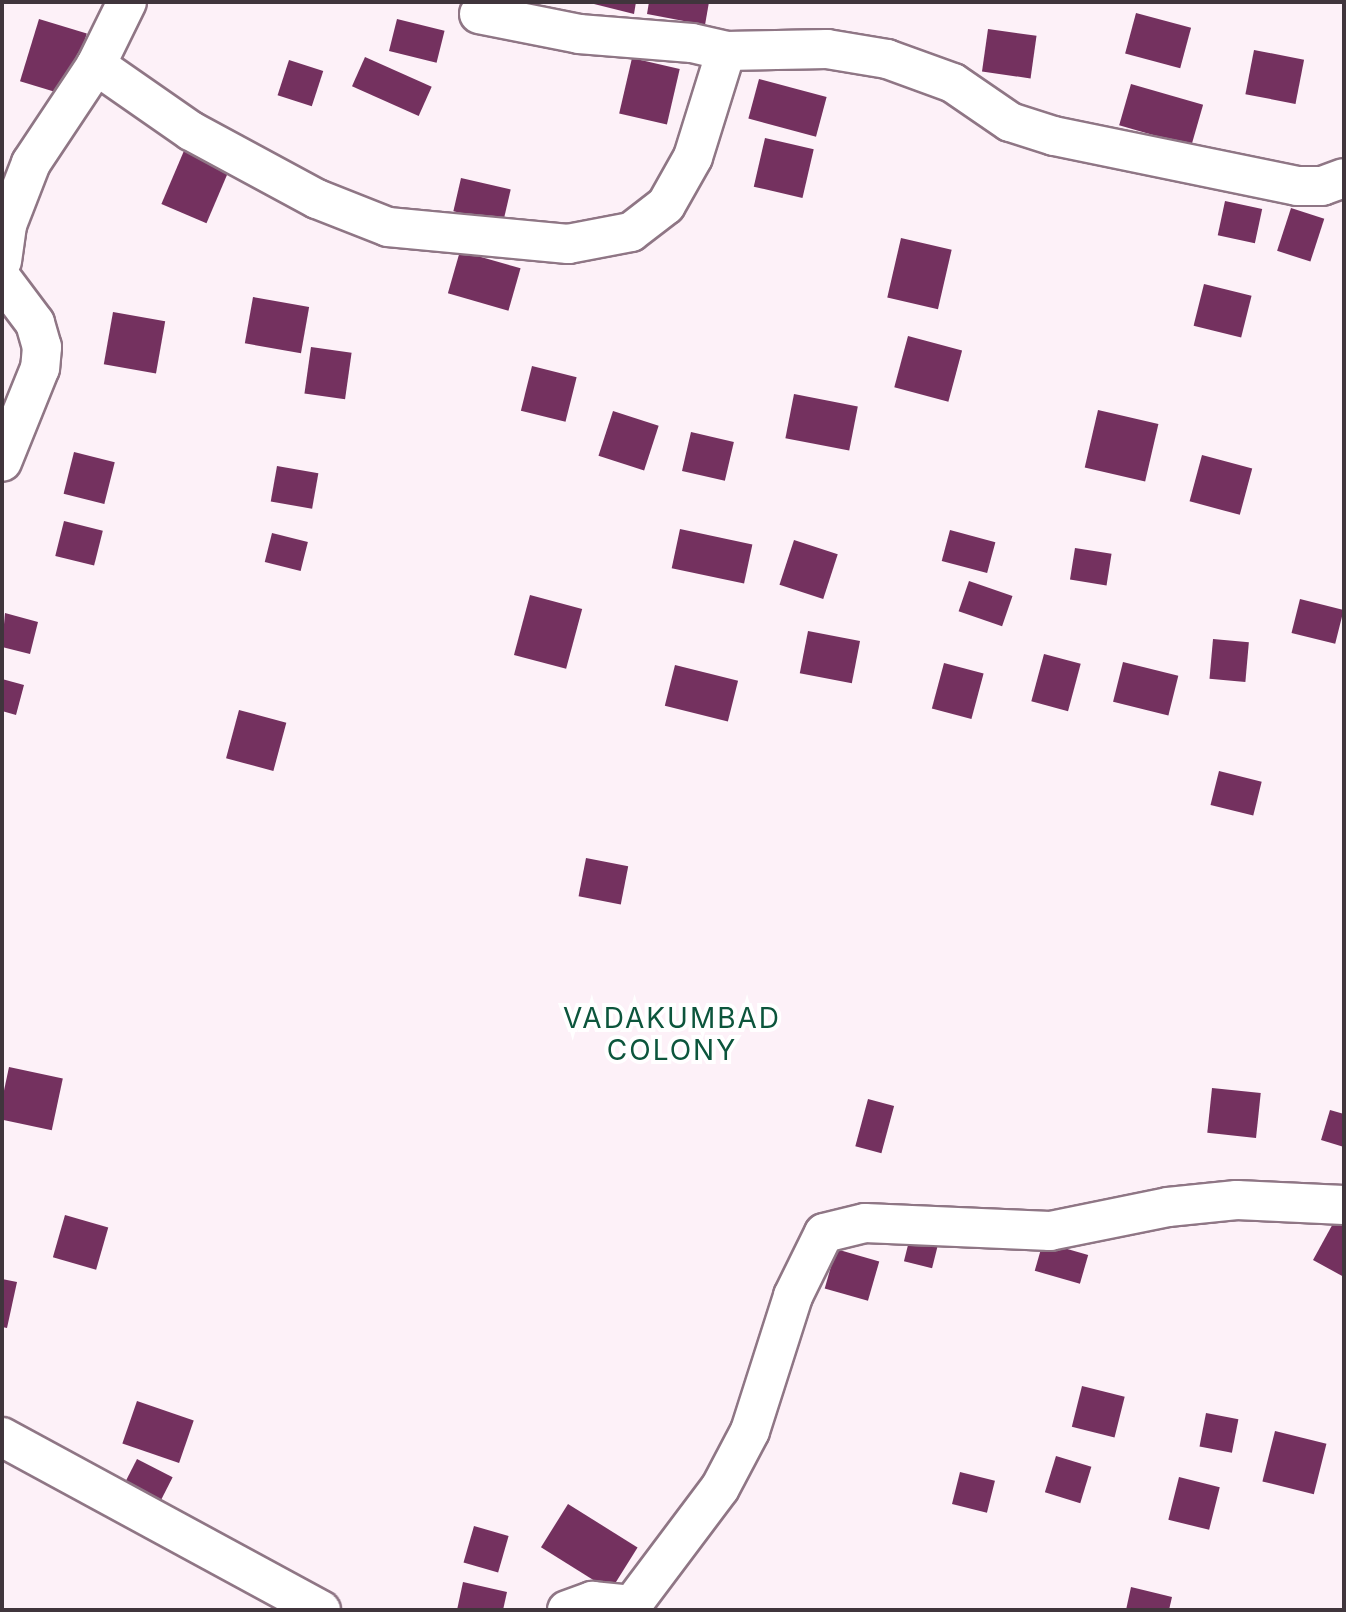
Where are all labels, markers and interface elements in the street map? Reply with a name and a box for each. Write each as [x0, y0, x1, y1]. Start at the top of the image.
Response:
district label: VADAKUMBAD COLONY [563, 1001, 781, 1067]

